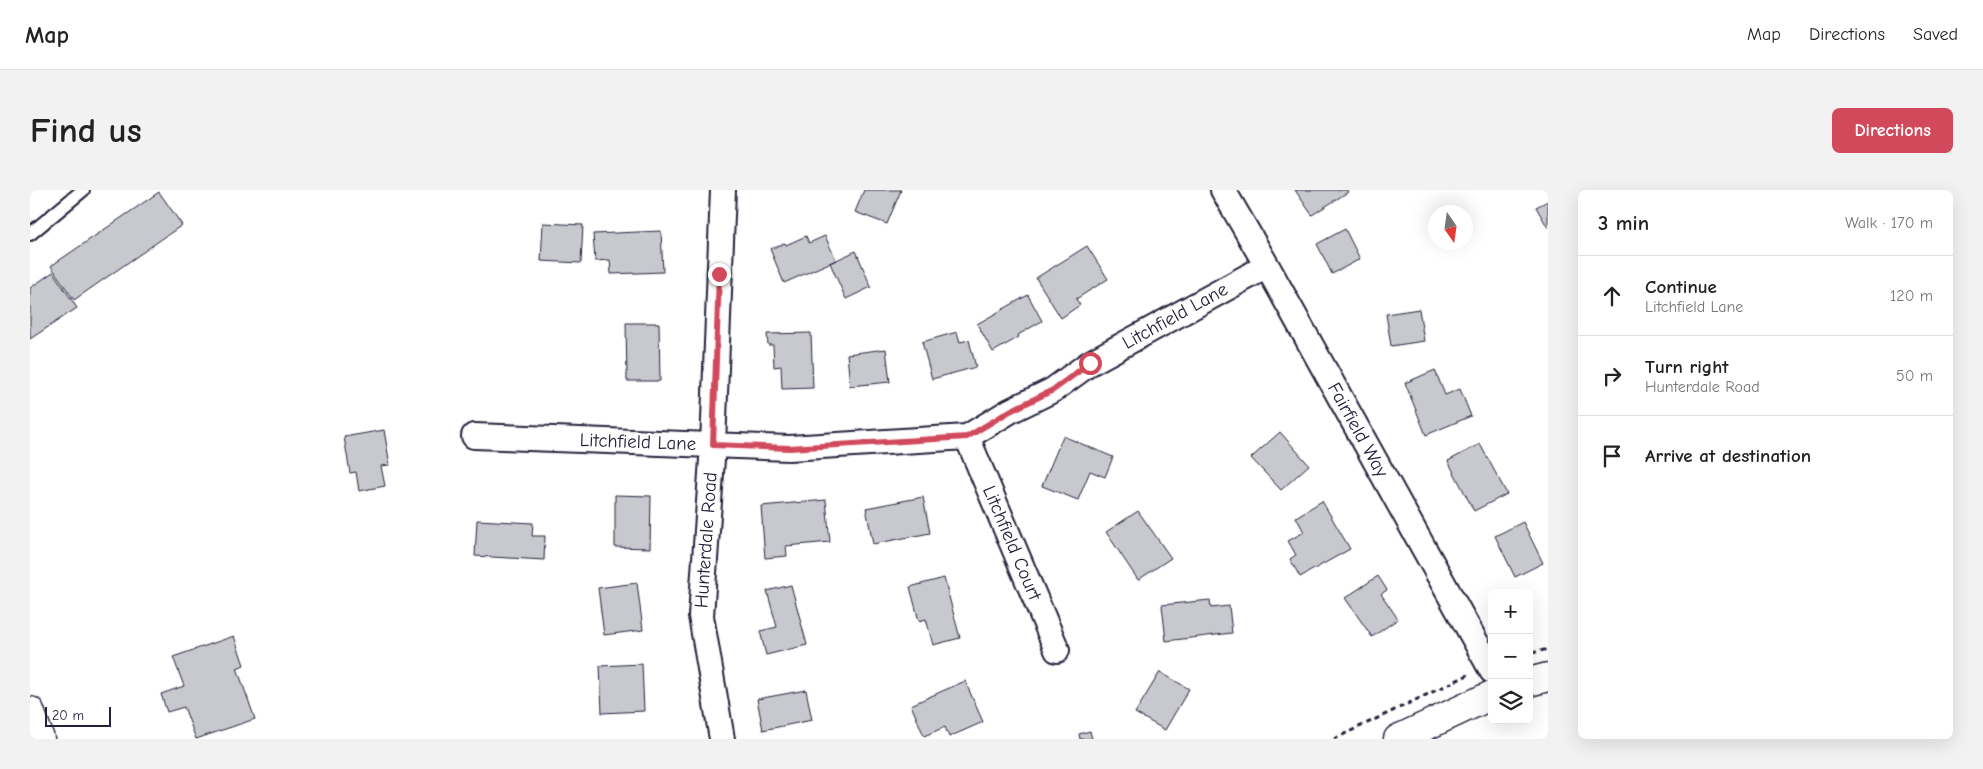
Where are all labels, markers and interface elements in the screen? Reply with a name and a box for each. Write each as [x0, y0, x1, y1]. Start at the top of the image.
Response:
text: Map [25, 21, 69, 49]
text: Map [1747, 24, 1781, 45]
text: Directions [1809, 24, 1885, 45]
text: Saved [1913, 24, 1958, 45]
button: Directions [1832, 108, 1953, 153]
text: Find us [30, 110, 142, 151]
north arrow [1428, 205, 1473, 250]
text: 3 min [1598, 211, 1649, 235]
text: Walk · 170 m [1845, 214, 1933, 232]
route end [708, 263, 731, 286]
text: Continue [1645, 276, 1717, 298]
street label: Litchfield Lane [1119, 278, 1231, 354]
icon: ahead [1598, 282, 1626, 310]
text: 120 m [1890, 287, 1933, 305]
text: Litchfield Lane [1645, 298, 1743, 316]
route start [1079, 352, 1102, 375]
text: Turn right [1645, 356, 1729, 378]
icon: right [1598, 362, 1626, 390]
text: 50 m [1896, 367, 1933, 385]
text: Hunterdale Road [1645, 378, 1760, 396]
street label: Fairfield Way [1323, 379, 1393, 482]
street label: Litchfield Lane [579, 429, 697, 455]
icon: arrive [1598, 442, 1626, 470]
text: Arrive at destination [1645, 445, 1811, 467]
street label: Hunterdale Road [690, 471, 722, 609]
street label: Litchfield Court [978, 482, 1046, 604]
map controls [1488, 589, 1533, 724]
button: + [1488, 589, 1533, 634]
button: − [1488, 634, 1533, 679]
button: layers [1488, 679, 1533, 724]
scale bar [45, 704, 111, 727]
text: 20 m [52, 707, 84, 724]

